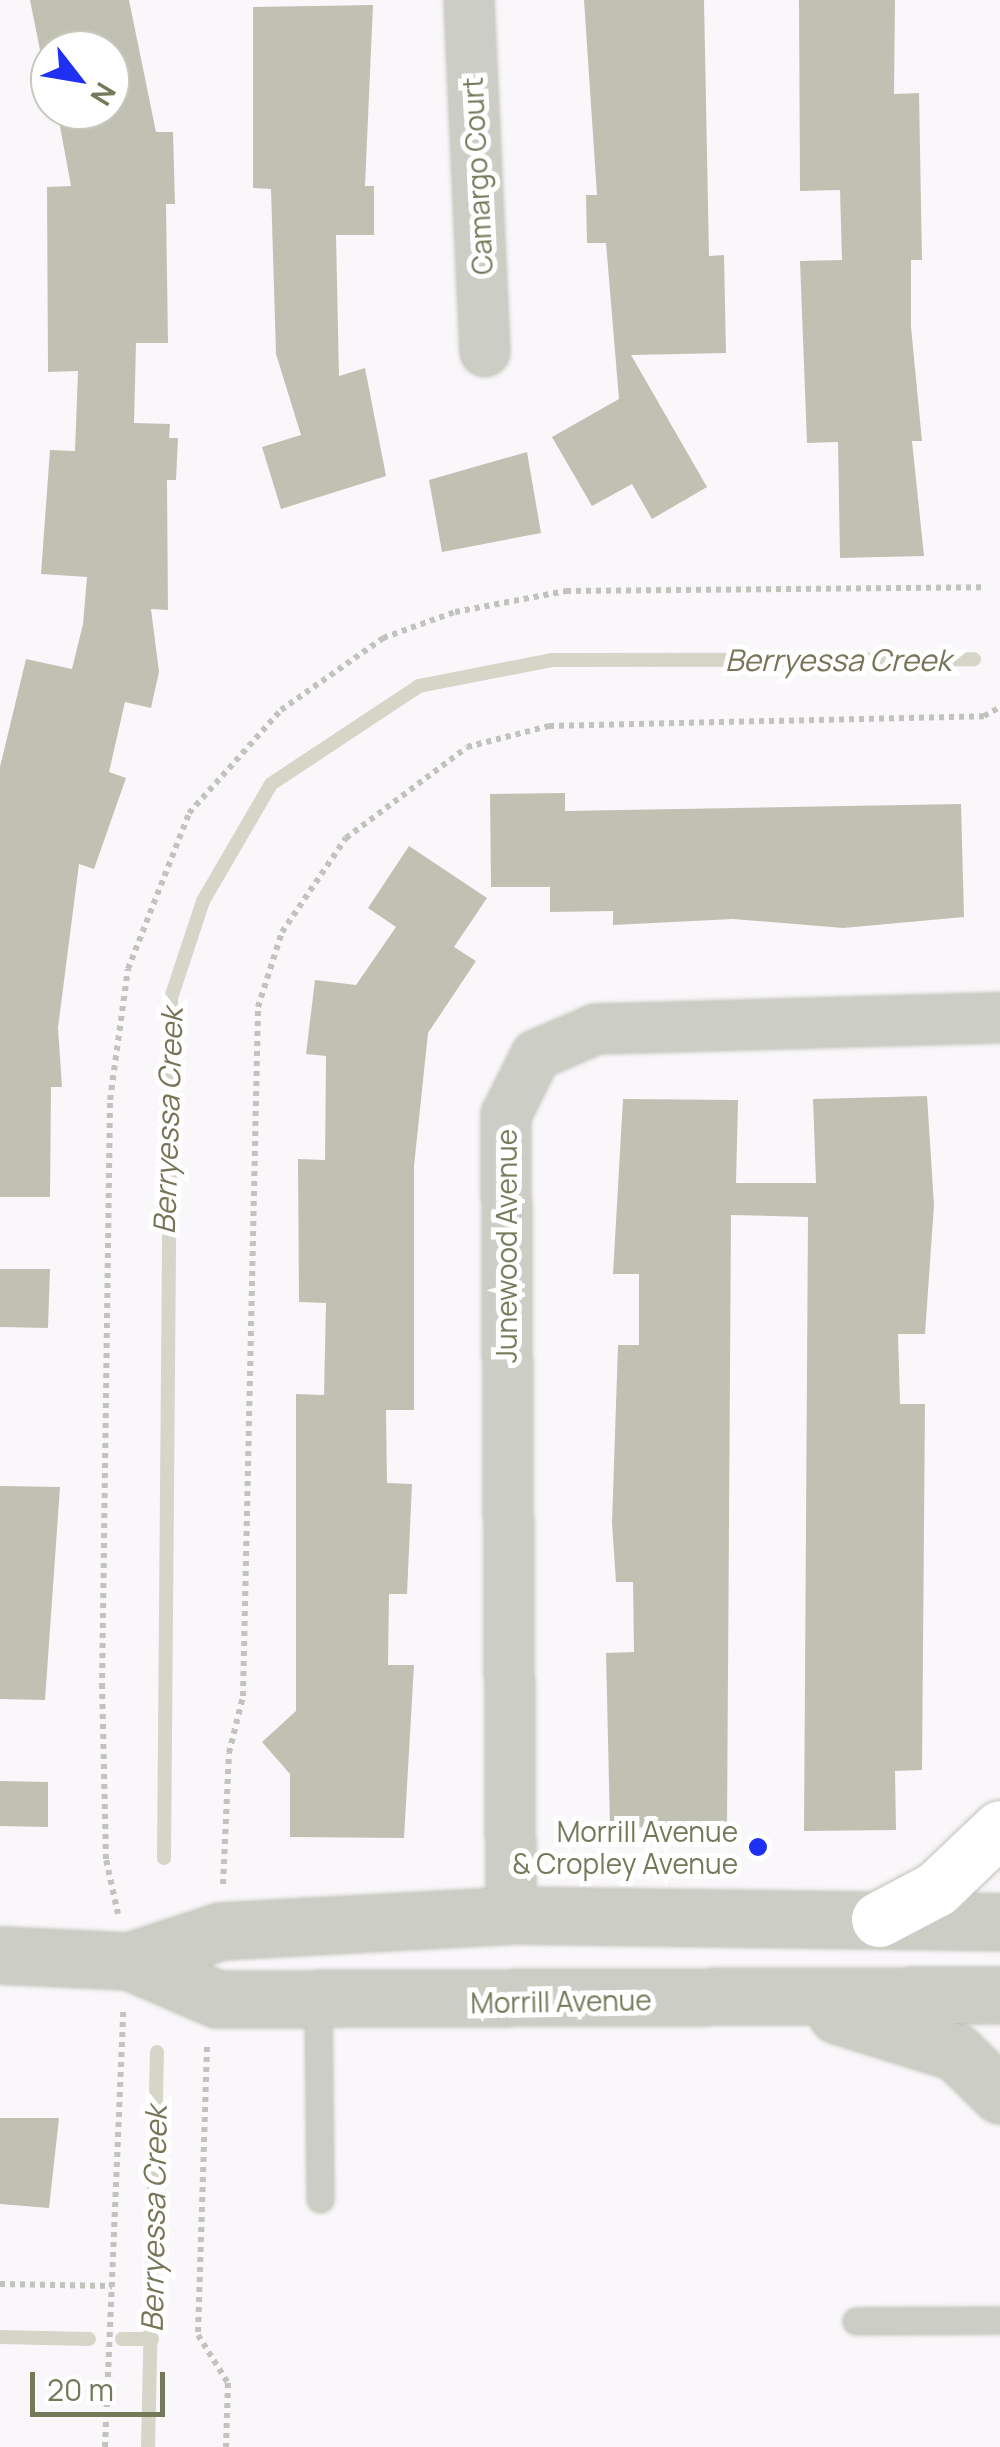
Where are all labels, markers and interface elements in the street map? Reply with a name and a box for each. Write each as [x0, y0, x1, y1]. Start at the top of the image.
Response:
north arrow [30, 30, 130, 130]
text: N [83, 76, 125, 113]
street label: Camargo Court [455, 76, 499, 276]
water label: Berryessa Creek [725, 642, 951, 678]
water label: Berryessa Creek [146, 1007, 190, 1235]
street label: Junewood Avenue [489, 1129, 523, 1363]
place label: Morrill Avenue & Cropley Avenue [512, 1814, 738, 1880]
marker: Morrill Avenue & Cropley Avenue [747, 1836, 769, 1858]
street label: Morrill Avenue [470, 1983, 652, 2019]
water label: Berryessa Creek [134, 2106, 174, 2332]
scale bar [35, 2352, 170, 2414]
text: 20 m [47, 2369, 114, 2410]

